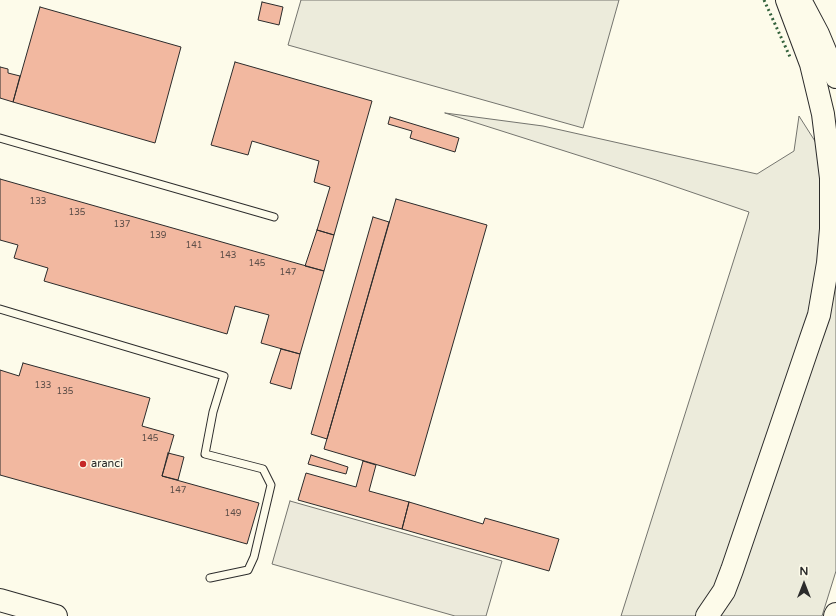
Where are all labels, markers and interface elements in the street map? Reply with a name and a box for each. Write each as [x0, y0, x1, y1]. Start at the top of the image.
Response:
house number: 133 [30, 197, 46, 207]
house number: 135 [69, 208, 85, 218]
house number: 137 [114, 220, 130, 230]
house number: 139 [150, 231, 166, 241]
house number: 141 [186, 241, 202, 251]
house number: 143 [220, 251, 236, 261]
house number: 145 [249, 259, 265, 269]
house number: 147 [280, 268, 296, 278]
house number: 133 [35, 381, 51, 391]
house number: 135 [57, 387, 73, 397]
house number: 145 [142, 434, 158, 444]
place label: aranci [91, 457, 123, 471]
marker: aranci [78, 459, 88, 469]
house number: 147 [170, 486, 186, 496]
house number: 149 [225, 509, 241, 519]
north arrow [784, 564, 824, 604]
text: N [800, 565, 808, 578]

